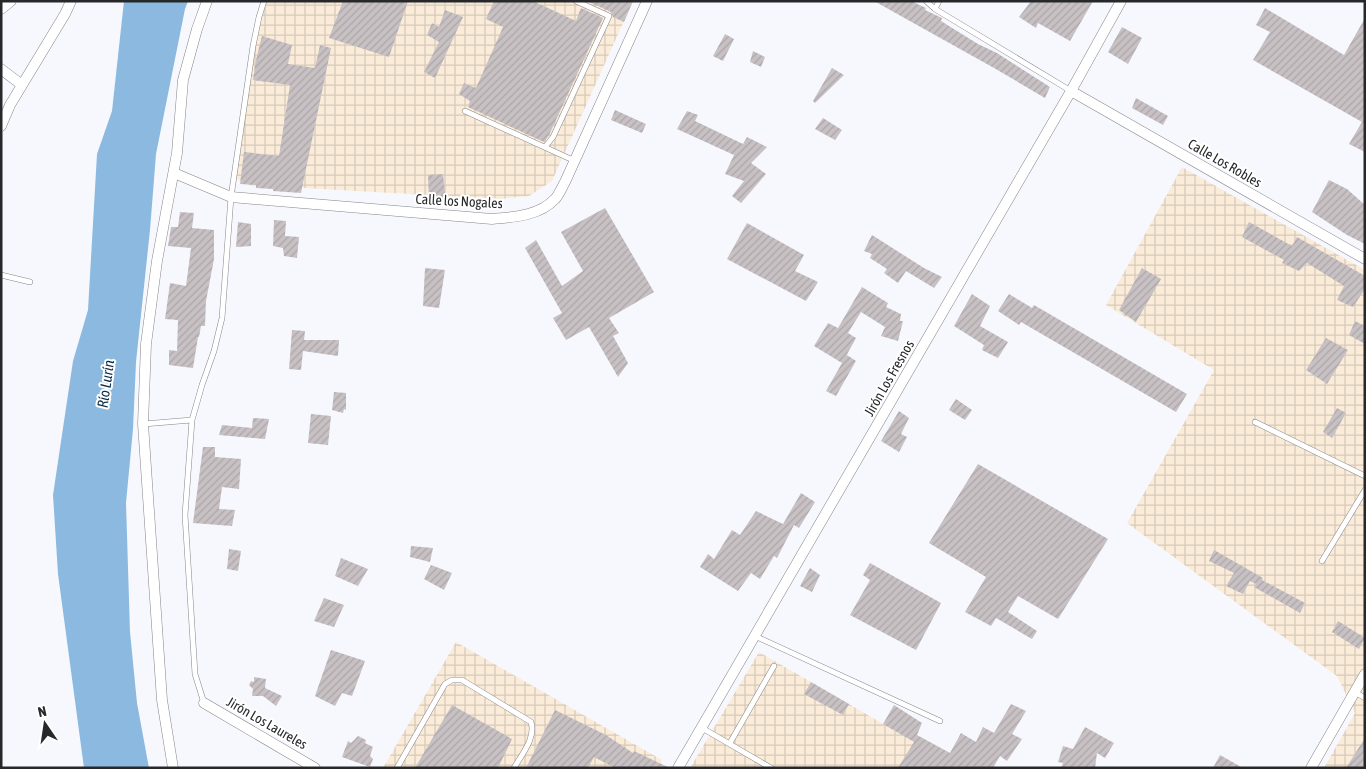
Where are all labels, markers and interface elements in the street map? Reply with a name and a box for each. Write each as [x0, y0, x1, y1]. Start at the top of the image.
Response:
street label: Calle Los Robles [1185, 135, 1265, 191]
street label: Calle los Nogales [415, 191, 503, 211]
street label: Jirón Los Fresnos [861, 337, 917, 419]
water label: Río Lurín [94, 359, 117, 409]
street label: Jirón Los Laureles [224, 694, 310, 752]
north arrow [20, 699, 70, 749]
text: N [36, 703, 48, 720]

